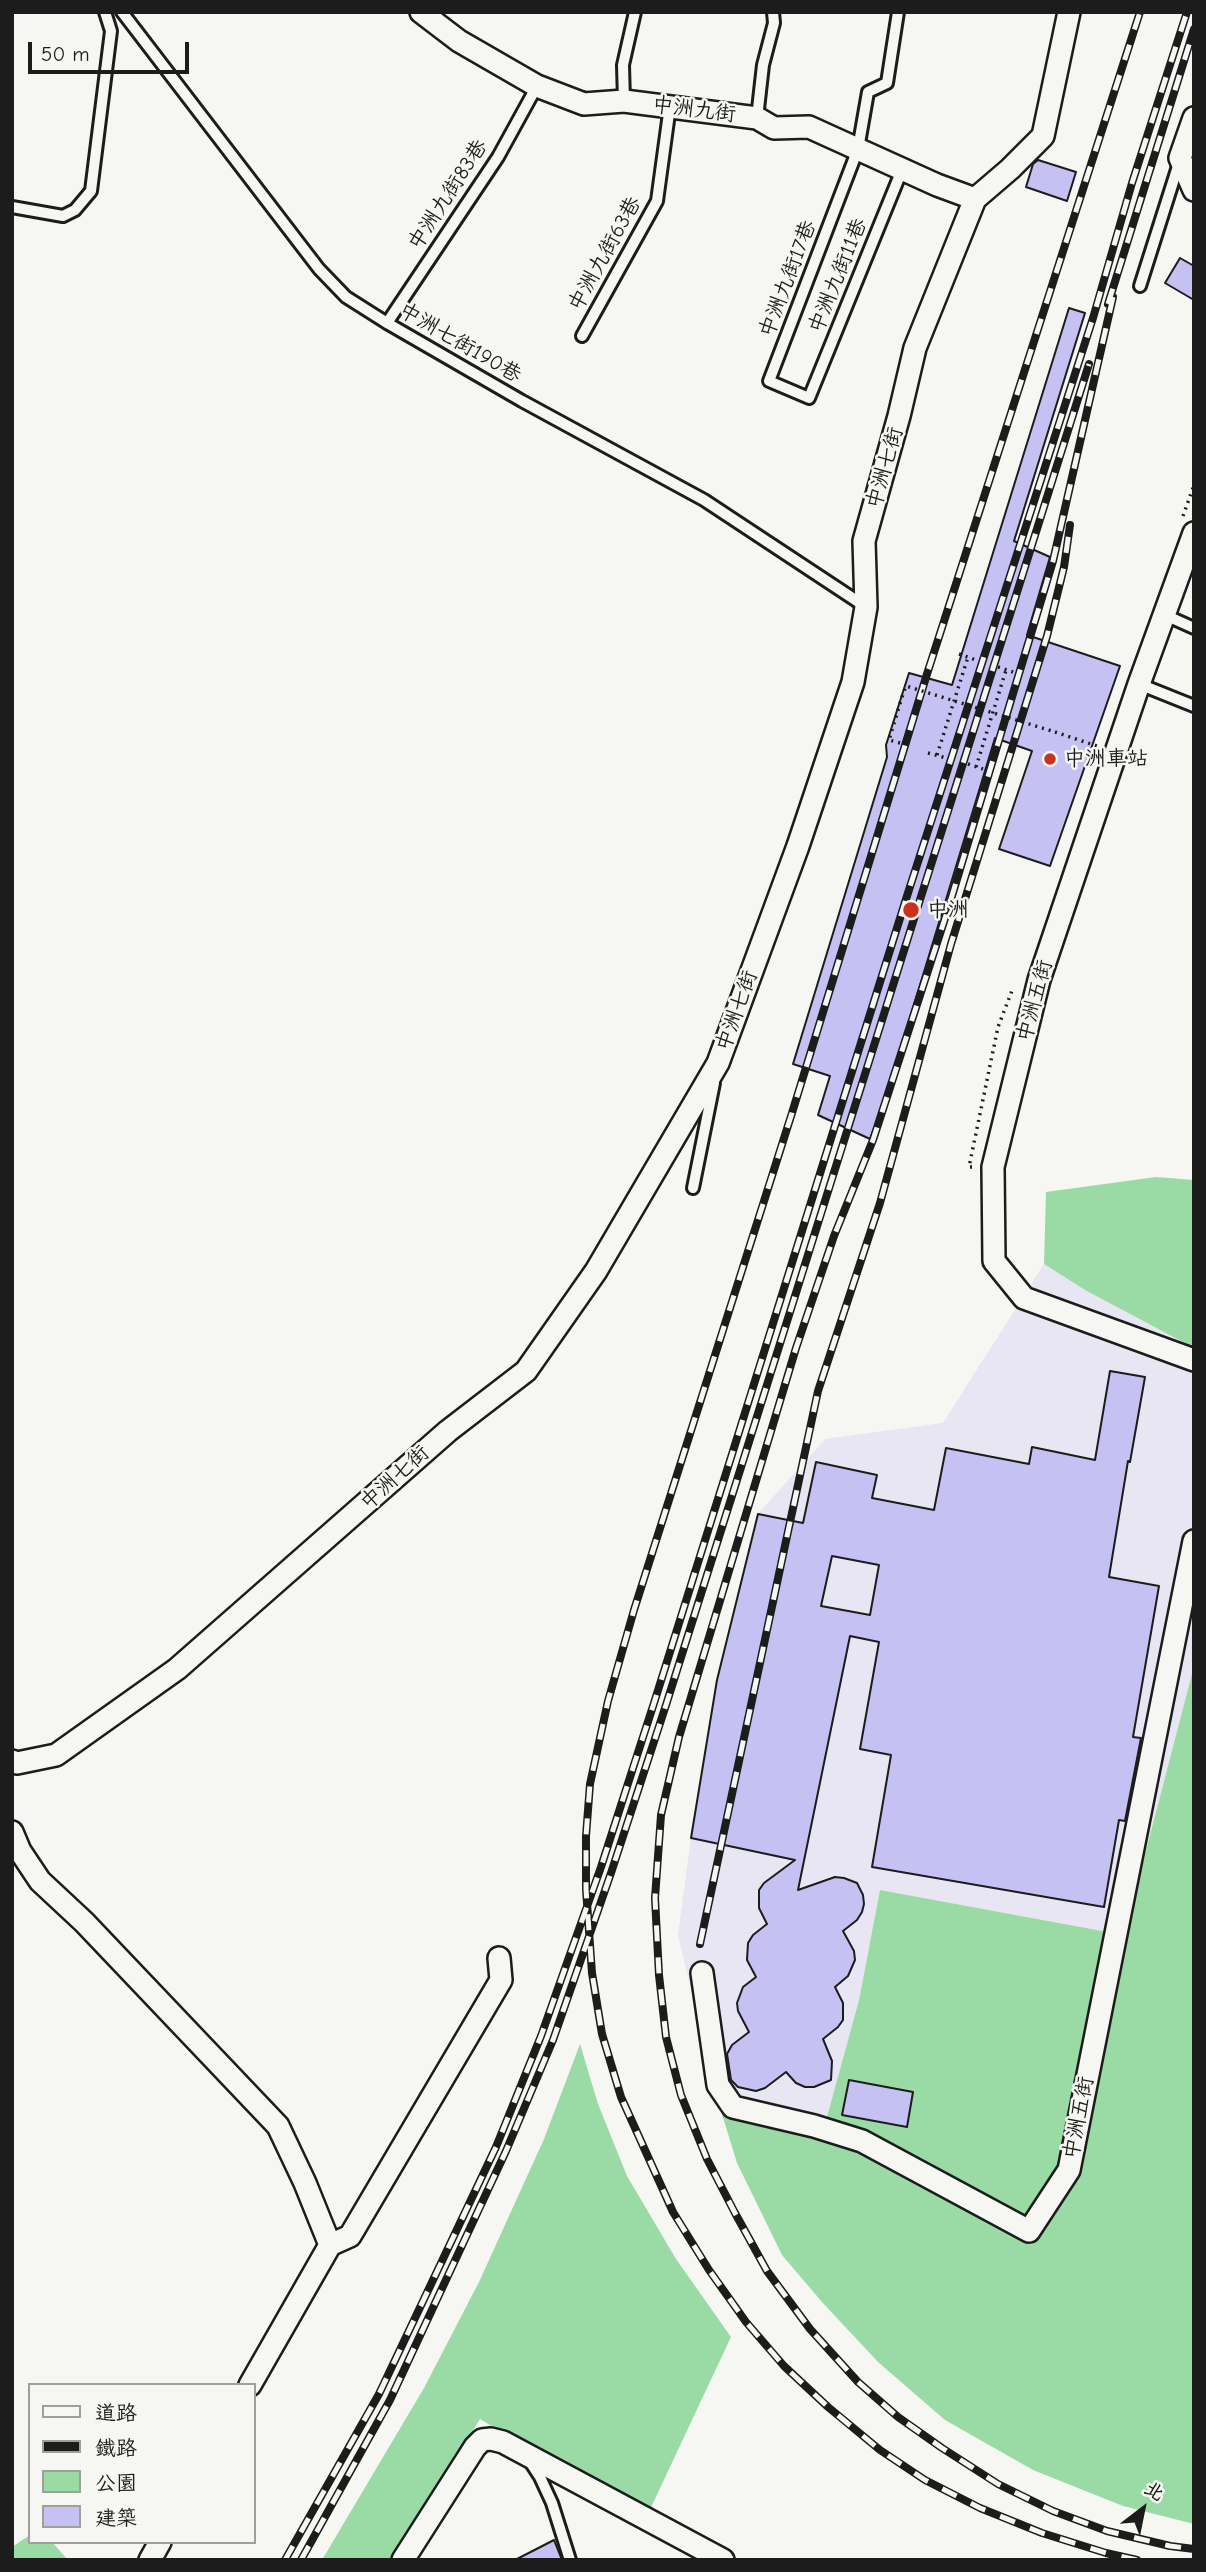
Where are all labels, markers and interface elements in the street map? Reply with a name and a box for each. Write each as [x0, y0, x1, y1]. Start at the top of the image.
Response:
scale bar [32, 28, 192, 72]
text: 50 m [41, 42, 90, 66]
street label: 中洲九街 [651, 92, 737, 128]
street label: 中洲九街83巷 [403, 135, 493, 255]
street label: 中洲九街63巷 [563, 192, 647, 316]
street label: 中洲九街11巷 [804, 215, 872, 337]
street label: 中洲九街17巷 [754, 217, 822, 341]
street label: 中洲七街190巷 [394, 298, 526, 388]
street label: 中洲七街 [861, 424, 909, 512]
place label: 中洲車站 [1064, 746, 1148, 772]
marker: 中洲車站 [1042, 751, 1058, 767]
place label: 中洲 [927, 897, 969, 923]
marker: 中洲 [901, 900, 921, 920]
street label: 中洲五街 [1012, 957, 1058, 1045]
street label: 中洲七街 [711, 967, 763, 1055]
street label: 中洲七街 [355, 1441, 435, 1515]
street label: 中洲五街 [1059, 2074, 1099, 2162]
legend [28, 2383, 256, 2544]
text: 道路 [95, 2401, 137, 2425]
text: 鐵路 [95, 2436, 137, 2460]
text: 公園 [95, 2471, 137, 2495]
north arrow [1108, 2474, 1178, 2544]
text: 北 [1140, 2477, 1168, 2506]
text: 建築 [95, 2506, 137, 2530]

